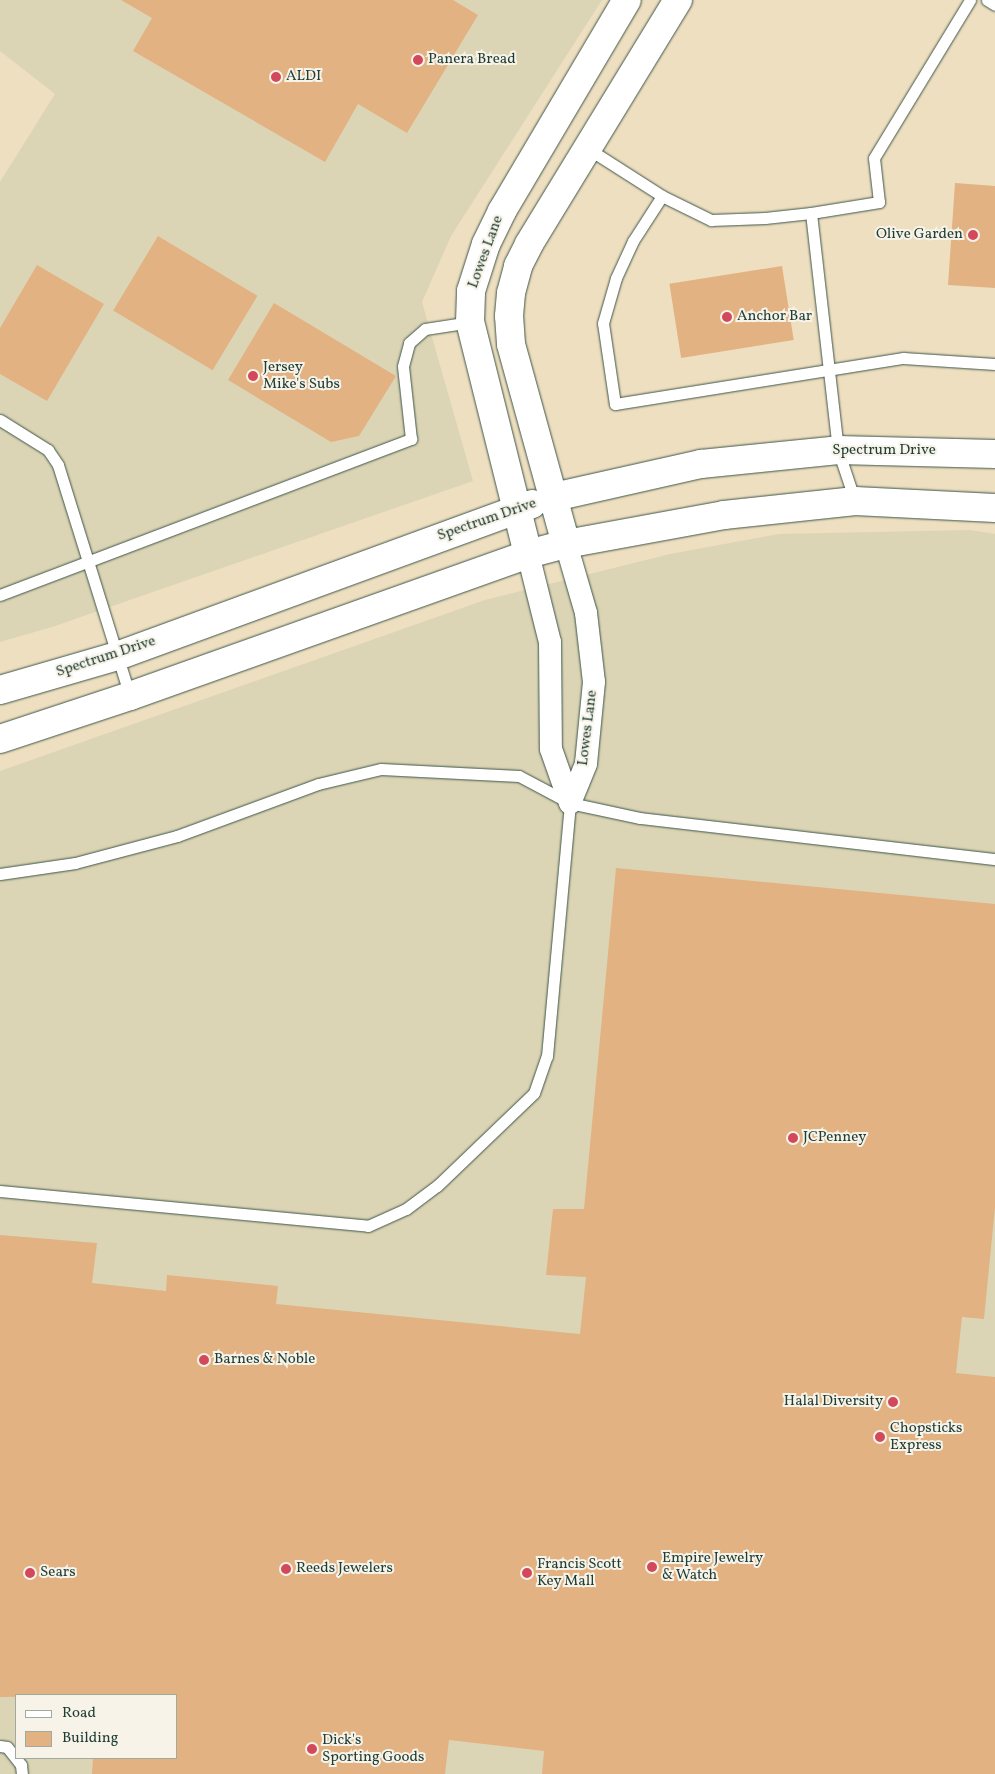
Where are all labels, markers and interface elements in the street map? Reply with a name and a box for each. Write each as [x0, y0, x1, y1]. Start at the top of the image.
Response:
place label: Panera Bread [428, 51, 516, 69]
marker: Panera Bread [412, 54, 424, 66]
place label: ALDI [286, 68, 321, 86]
marker: ALDI [270, 71, 282, 83]
street label: Lowes Lane [465, 213, 507, 291]
place label: Olive Garden [876, 226, 963, 244]
marker: Olive Garden [967, 229, 979, 241]
place label: Anchor Bar [737, 308, 812, 326]
marker: Anchor Bar [721, 311, 733, 323]
place label: Jersey Mike's Subs [263, 358, 340, 393]
marker: Jersey Mike's Subs [247, 370, 259, 382]
street label: Spectrum Drive [832, 442, 936, 460]
street label: Spectrum Drive [435, 495, 539, 545]
street label: Spectrum Drive [54, 632, 158, 682]
street label: Lowes Lane [574, 689, 602, 767]
place label: JCPenney [803, 1129, 866, 1147]
marker: JCPenney [787, 1132, 799, 1144]
place label: Barnes & Noble [214, 1351, 315, 1369]
marker: Barnes & Noble [198, 1354, 210, 1366]
place label: Halal Diversity [784, 1393, 883, 1411]
marker: Halal Diversity [887, 1396, 899, 1408]
place label: Chopsticks Express [890, 1419, 962, 1454]
marker: Chopsticks Express [874, 1431, 886, 1443]
place label: Empire Jewelry & Watch [662, 1549, 763, 1584]
place label: Francis Scott Key Mall [537, 1555, 622, 1590]
place label: Reeds Jewelers [296, 1560, 393, 1578]
marker: Empire Jewelry & Watch [646, 1561, 658, 1573]
marker: Reeds Jewelers [280, 1563, 292, 1575]
place label: Sears [40, 1564, 76, 1582]
marker: Sears [24, 1567, 36, 1579]
marker: Francis Scott Key Mall [521, 1567, 533, 1579]
legend [15, 1694, 178, 1759]
text: Road [62, 1703, 96, 1724]
text: Building [62, 1728, 118, 1749]
place label: Dick's Sporting Goods [322, 1731, 424, 1766]
marker: Dick's Sporting Goods [306, 1743, 318, 1755]

